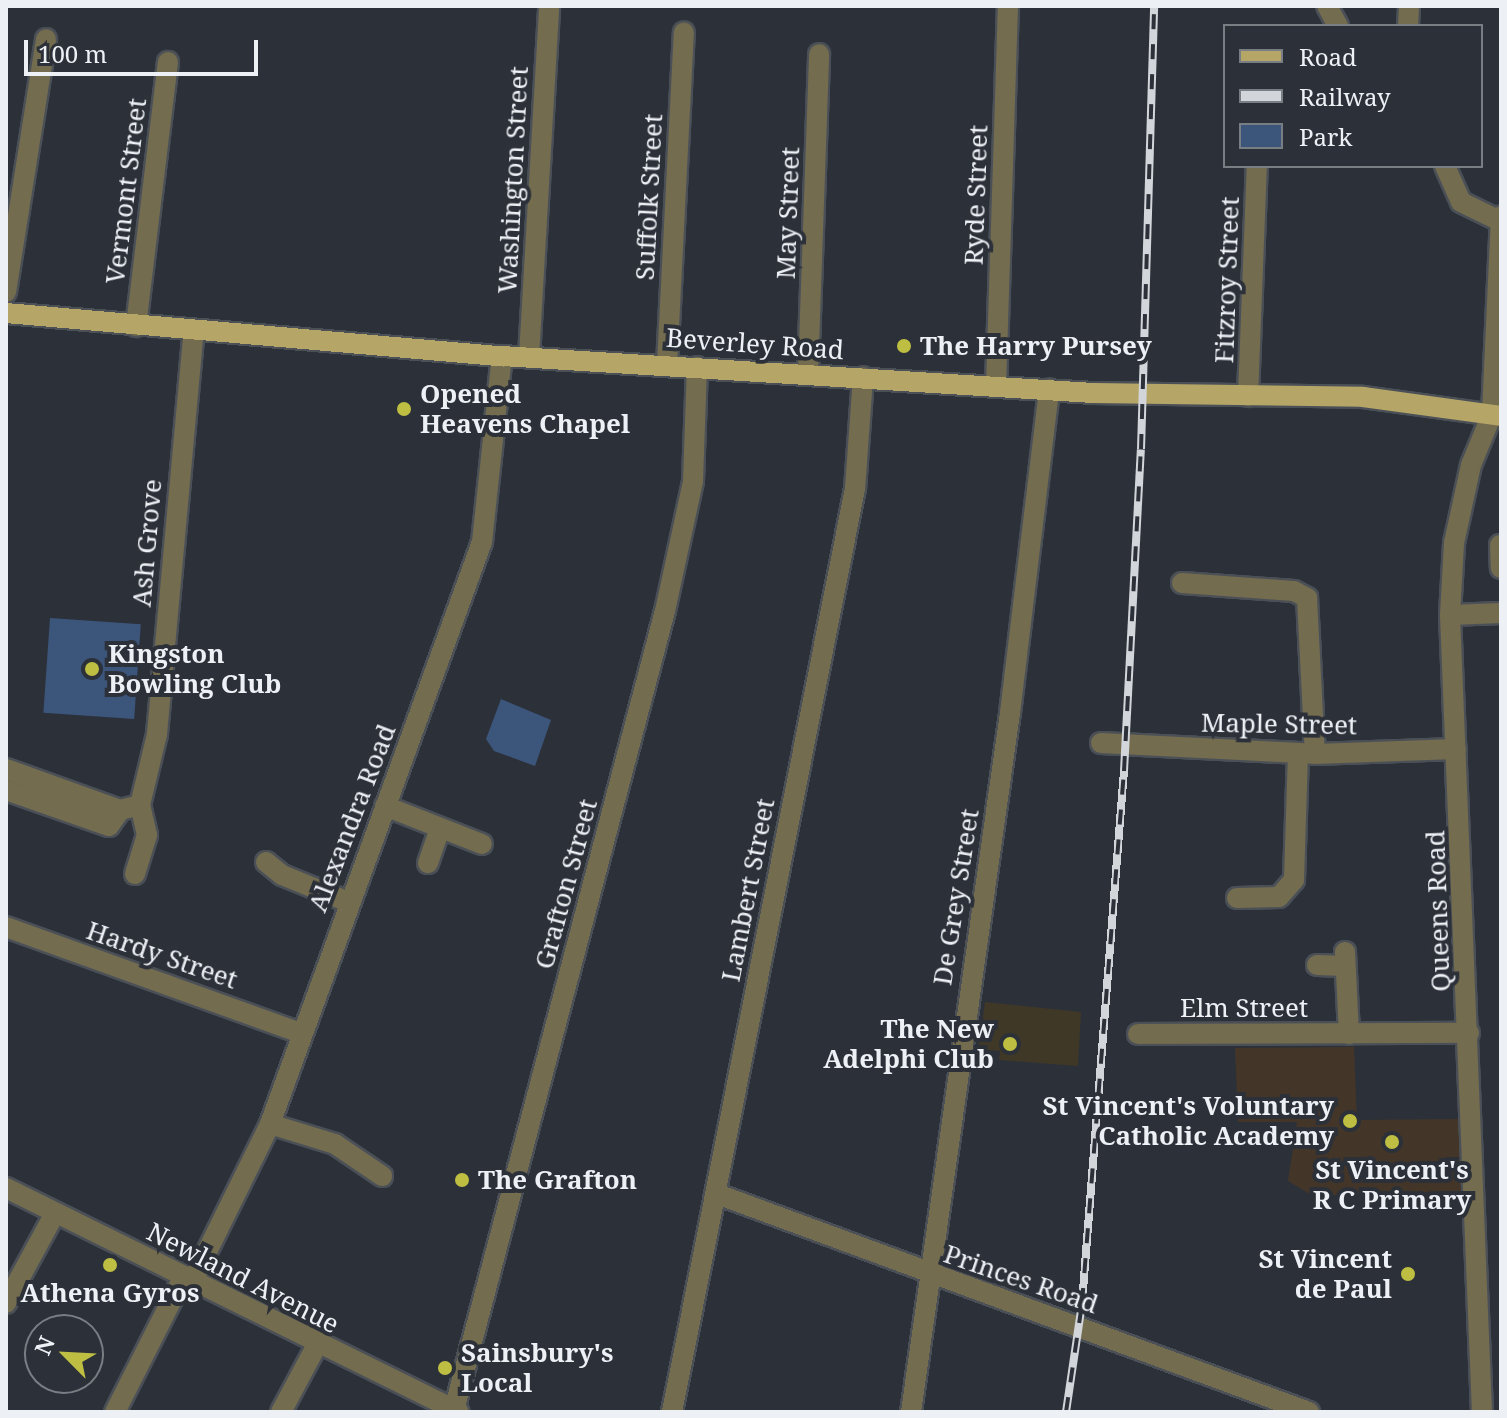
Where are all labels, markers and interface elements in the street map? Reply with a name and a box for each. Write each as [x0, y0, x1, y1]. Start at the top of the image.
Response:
scale bar [28, 24, 262, 74]
legend [1223, 24, 1483, 168]
text: 100 m [38, 37, 107, 70]
text: Road [1299, 40, 1357, 73]
street label: Washington Street [491, 66, 535, 294]
text: Railway [1299, 80, 1391, 113]
street label: Vermont Street [99, 96, 153, 286]
street label: Suffolk Street [629, 113, 669, 281]
text: Park [1299, 120, 1352, 153]
street label: Ryde Street [958, 124, 994, 266]
street label: May Street [770, 146, 806, 280]
street label: Fitzroy Street [1208, 196, 1246, 364]
street label: Beverley Road [665, 322, 845, 366]
place label: The Harry Pursey [920, 330, 1152, 362]
marker: The Harry Pursey [895, 337, 913, 355]
place label: Opened Heavens Chapel [420, 378, 630, 440]
marker: Opened Heavens Chapel [395, 400, 413, 418]
street label: Ash Grove [126, 478, 168, 608]
place label: Kingston Bowling Club [108, 638, 281, 700]
marker: Kingston Bowling Club [83, 660, 101, 678]
street label: Maple Street [1201, 707, 1357, 741]
street label: Alexandra Road [302, 720, 402, 916]
street label: Grafton Street [528, 796, 604, 972]
street label: Lambert Street [715, 796, 781, 984]
street label: De Grey Street [927, 807, 985, 987]
street label: Queens Road [1420, 830, 1456, 992]
street label: Hardy Street [82, 915, 242, 995]
street label: Elm Street [1180, 992, 1308, 1024]
place label: The New Adelphi Club [823, 1013, 994, 1074]
marker: The New Adelphi Club [1001, 1035, 1019, 1053]
place label: St Vincent's Voluntary Catholic Academy [1043, 1090, 1334, 1152]
marker: St Vincent's Voluntary Catholic Academy [1341, 1112, 1359, 1130]
marker: St Vincent's R C Primary [1383, 1133, 1401, 1151]
place label: St Vincent's R C Primary [1313, 1154, 1471, 1216]
place label: The Grafton [478, 1164, 637, 1196]
marker: The Grafton [453, 1171, 471, 1189]
street label: Newland Avenue [142, 1216, 344, 1340]
street label: Princes Road [940, 1238, 1102, 1320]
place label: St Vincent de Paul [1259, 1243, 1392, 1304]
marker: Athena Gyros [101, 1256, 119, 1274]
marker: St Vincent de Paul [1399, 1265, 1417, 1283]
place label: Athena Gyros [20, 1277, 200, 1309]
north arrow [24, 1314, 104, 1394]
text: N [27, 1331, 61, 1359]
place label: Sainsbury's Local [461, 1337, 614, 1398]
marker: Sainsbury's Local [436, 1359, 454, 1377]

